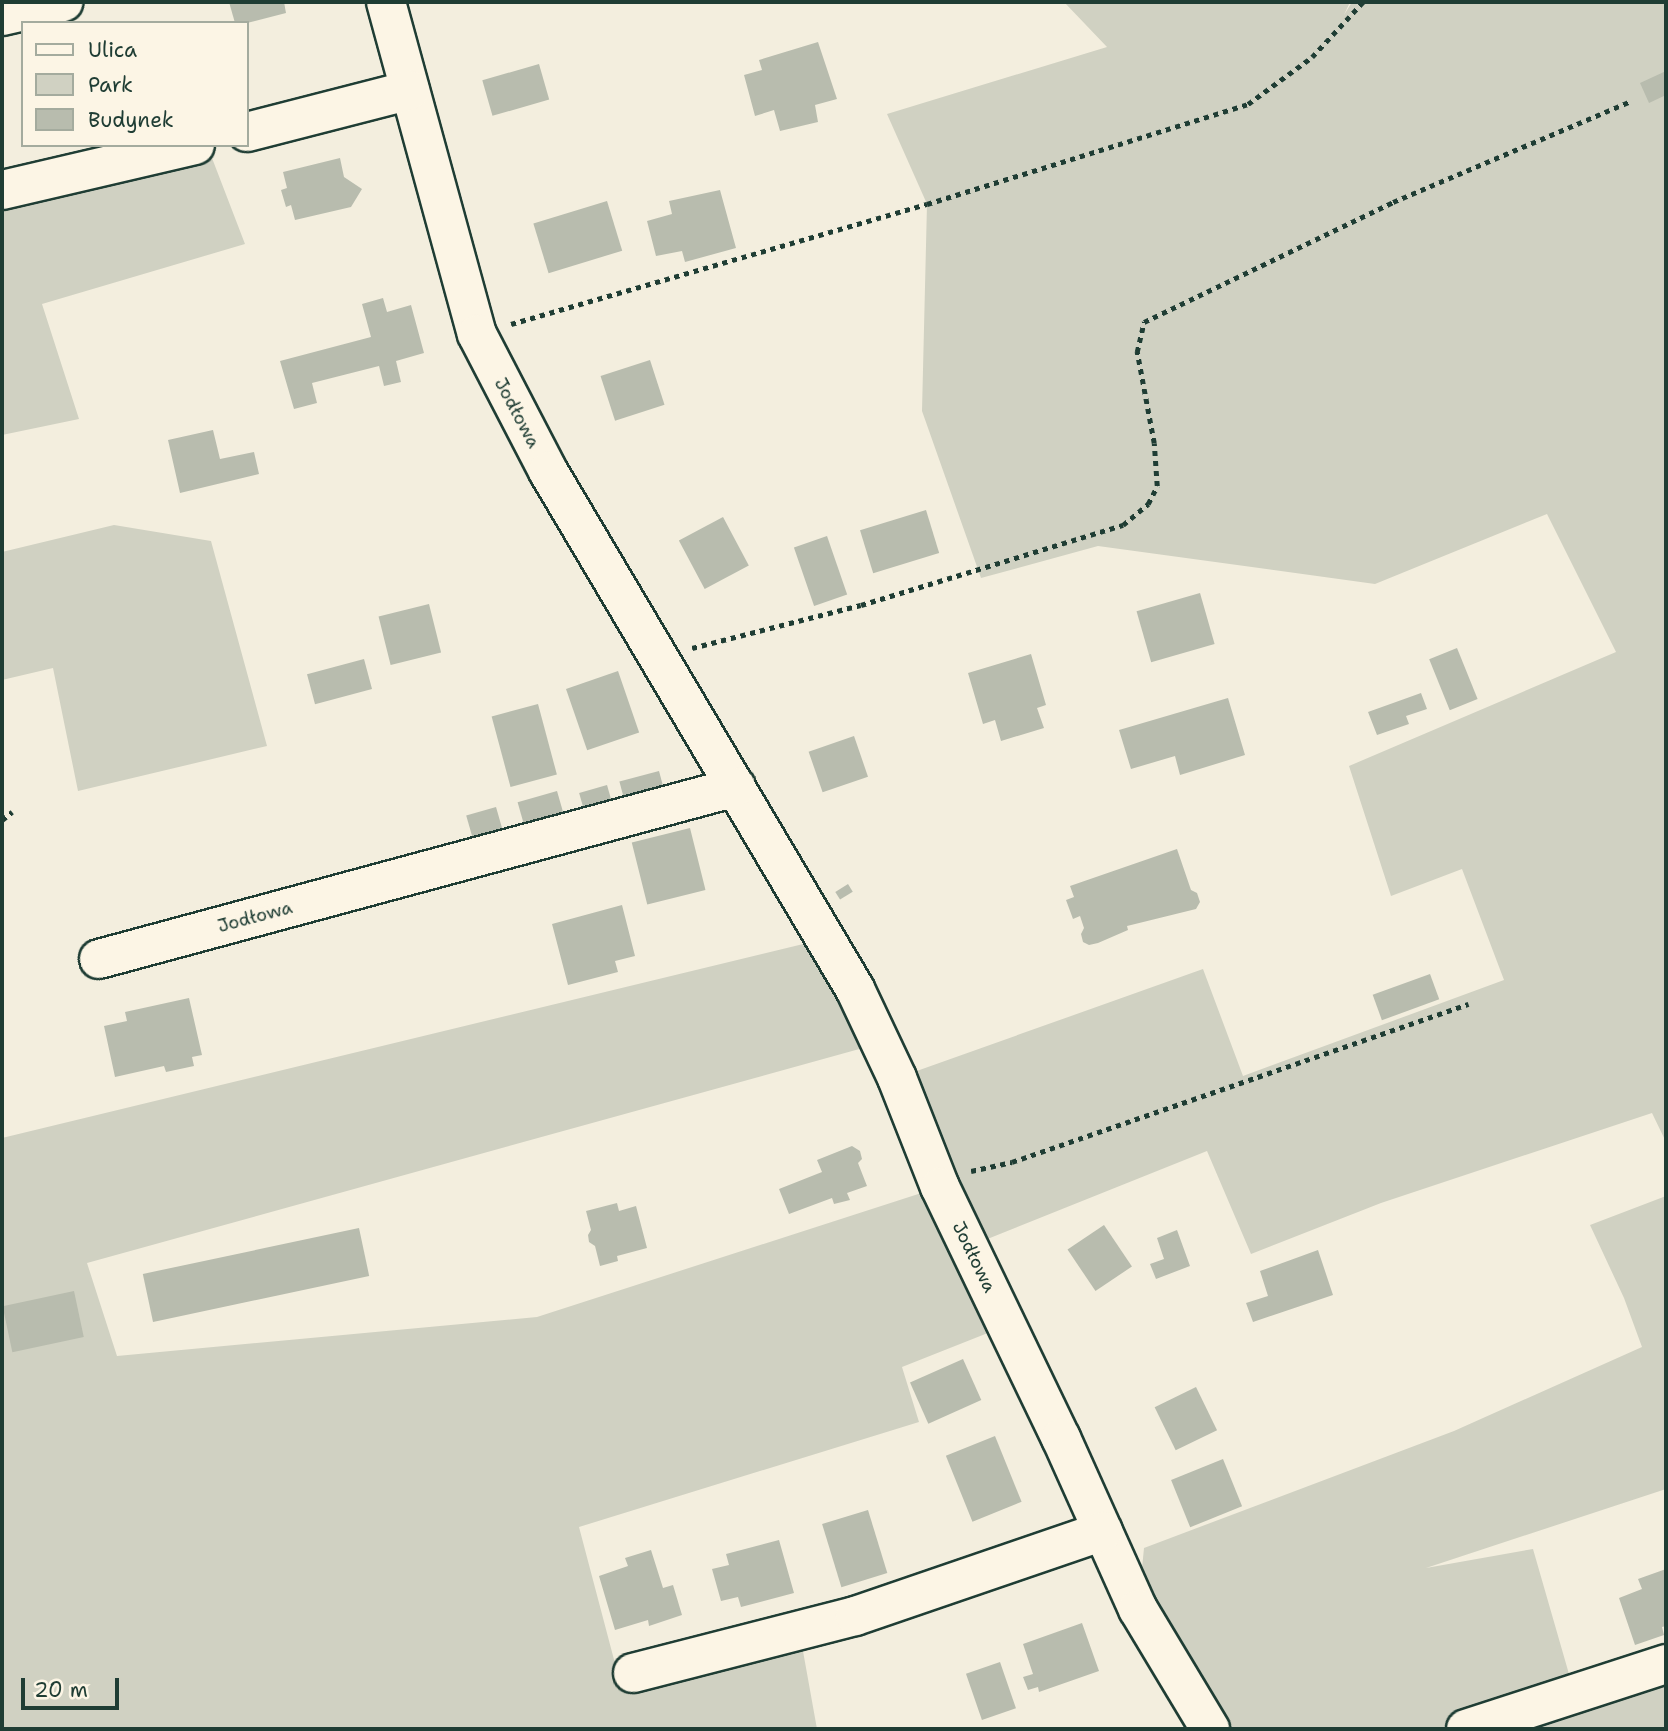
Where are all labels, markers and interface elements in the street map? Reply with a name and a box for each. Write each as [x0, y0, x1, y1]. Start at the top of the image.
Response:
legend [21, 21, 248, 147]
text: Ulica [88, 36, 137, 64]
text: Park [88, 71, 133, 99]
text: Budynek [88, 106, 174, 134]
street label: Jodłowa [490, 374, 544, 452]
street label: Jodłowa [215, 897, 295, 937]
street label: Jodłowa [948, 1218, 1000, 1296]
scale bar [24, 1664, 122, 1708]
text: 20 m [34, 1676, 88, 1704]

